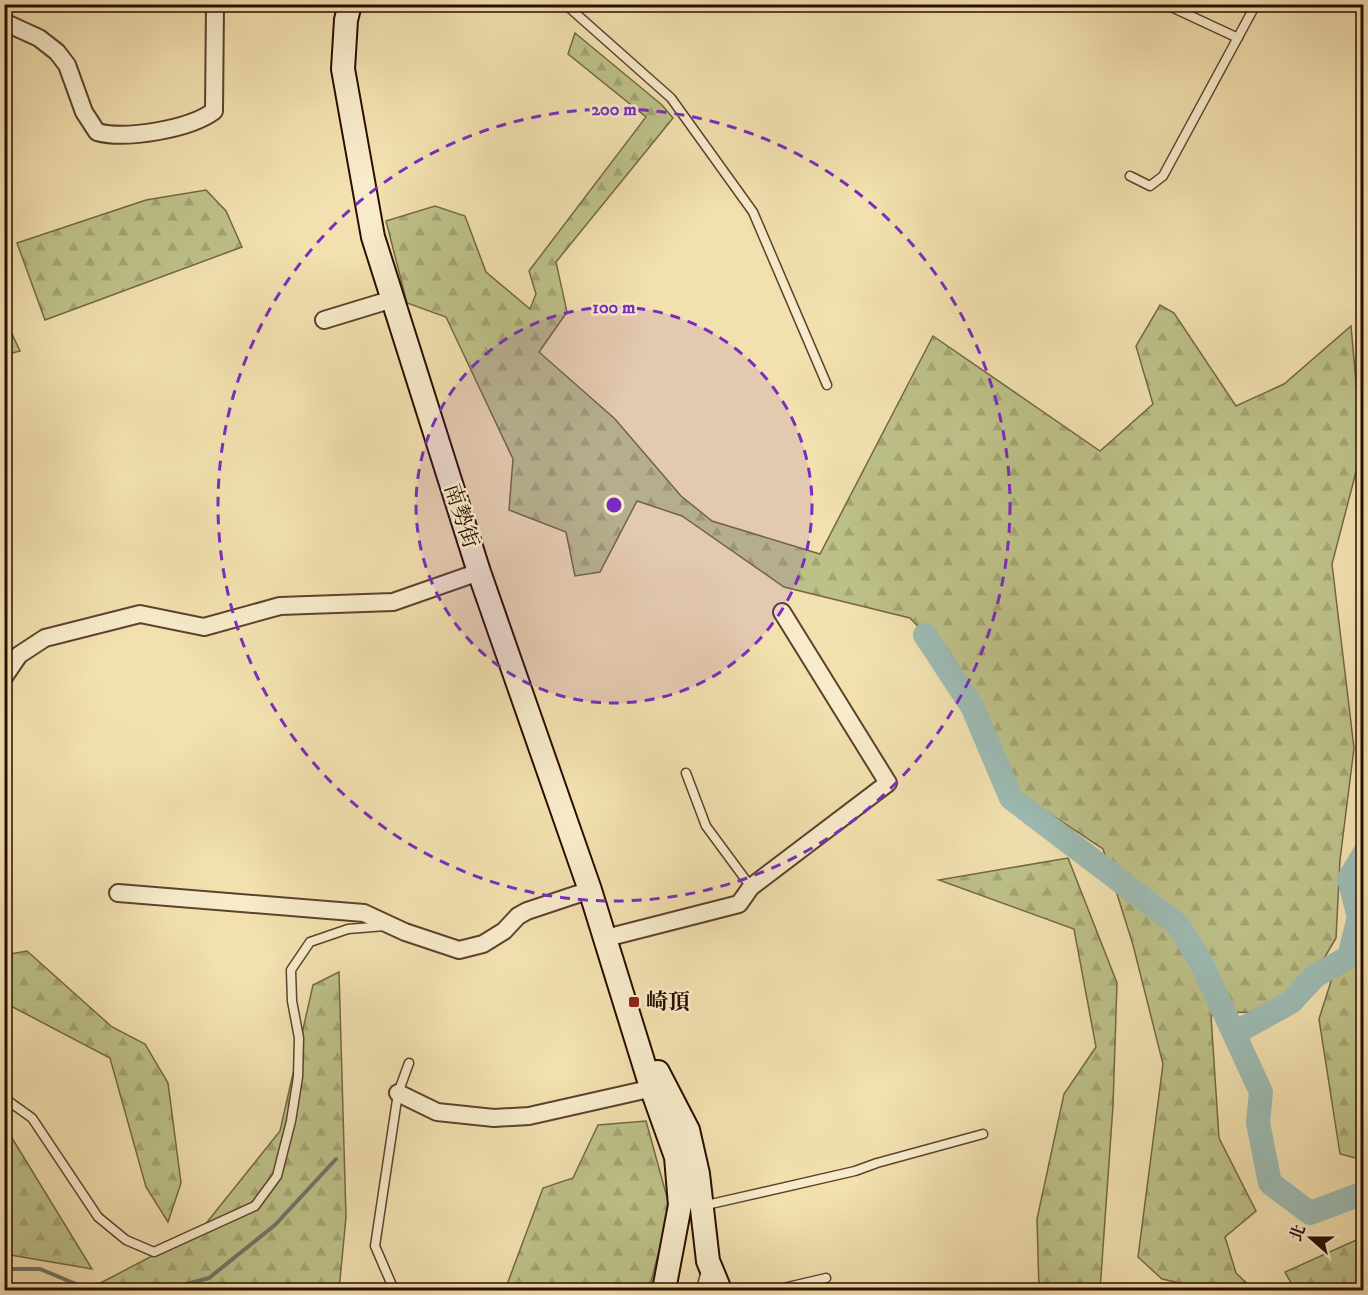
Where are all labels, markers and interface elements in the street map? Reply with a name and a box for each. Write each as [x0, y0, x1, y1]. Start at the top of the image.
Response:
text: 200 m [591, 99, 637, 121]
text: 100 m [592, 297, 636, 319]
street label: 南勢街 [438, 480, 484, 552]
centre of rings [604, 495, 624, 515]
place label: 崎頂 [646, 989, 690, 1016]
marker: 崎頂 [627, 995, 641, 1009]
north arrow [1281, 1208, 1341, 1268]
text: 北 [1286, 1222, 1310, 1244]

